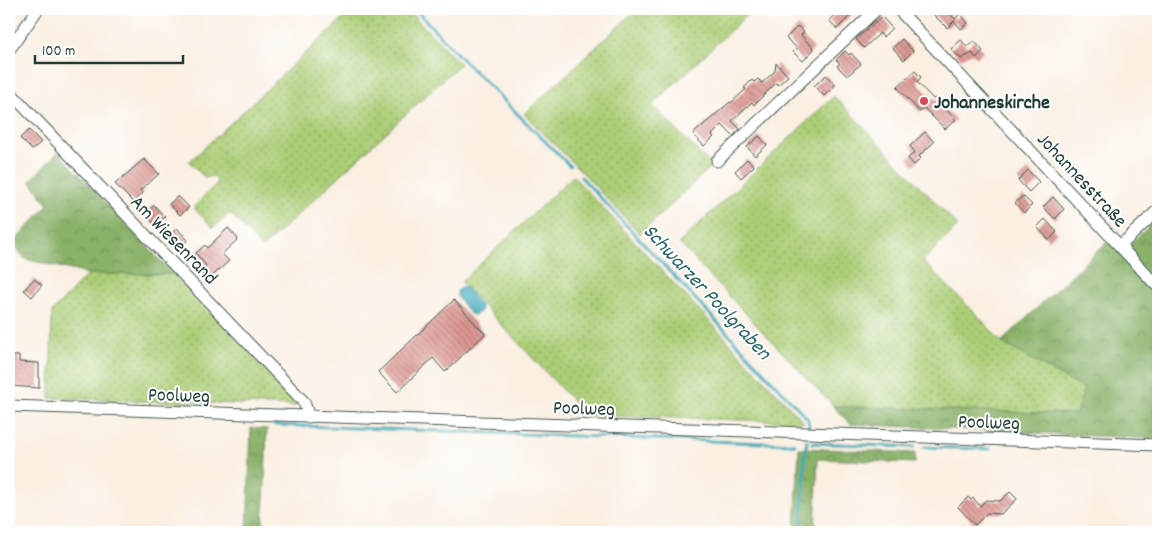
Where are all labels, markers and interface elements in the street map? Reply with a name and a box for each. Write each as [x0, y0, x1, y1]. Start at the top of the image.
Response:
scale bar [35, 32, 182, 64]
text: 100 m [42, 41, 75, 63]
place label: Johanneskirche [934, 90, 1050, 118]
marker: Johanneskirche [918, 95, 930, 107]
street label: Johannesstraße [1029, 127, 1133, 235]
street label: Am Wiesenrand [123, 190, 223, 292]
water label: Schwarzer Poolgraben [635, 218, 778, 369]
street label: Poolweg [147, 382, 210, 412]
street label: Poolweg [552, 395, 615, 425]
street label: Poolweg [957, 409, 1020, 439]

